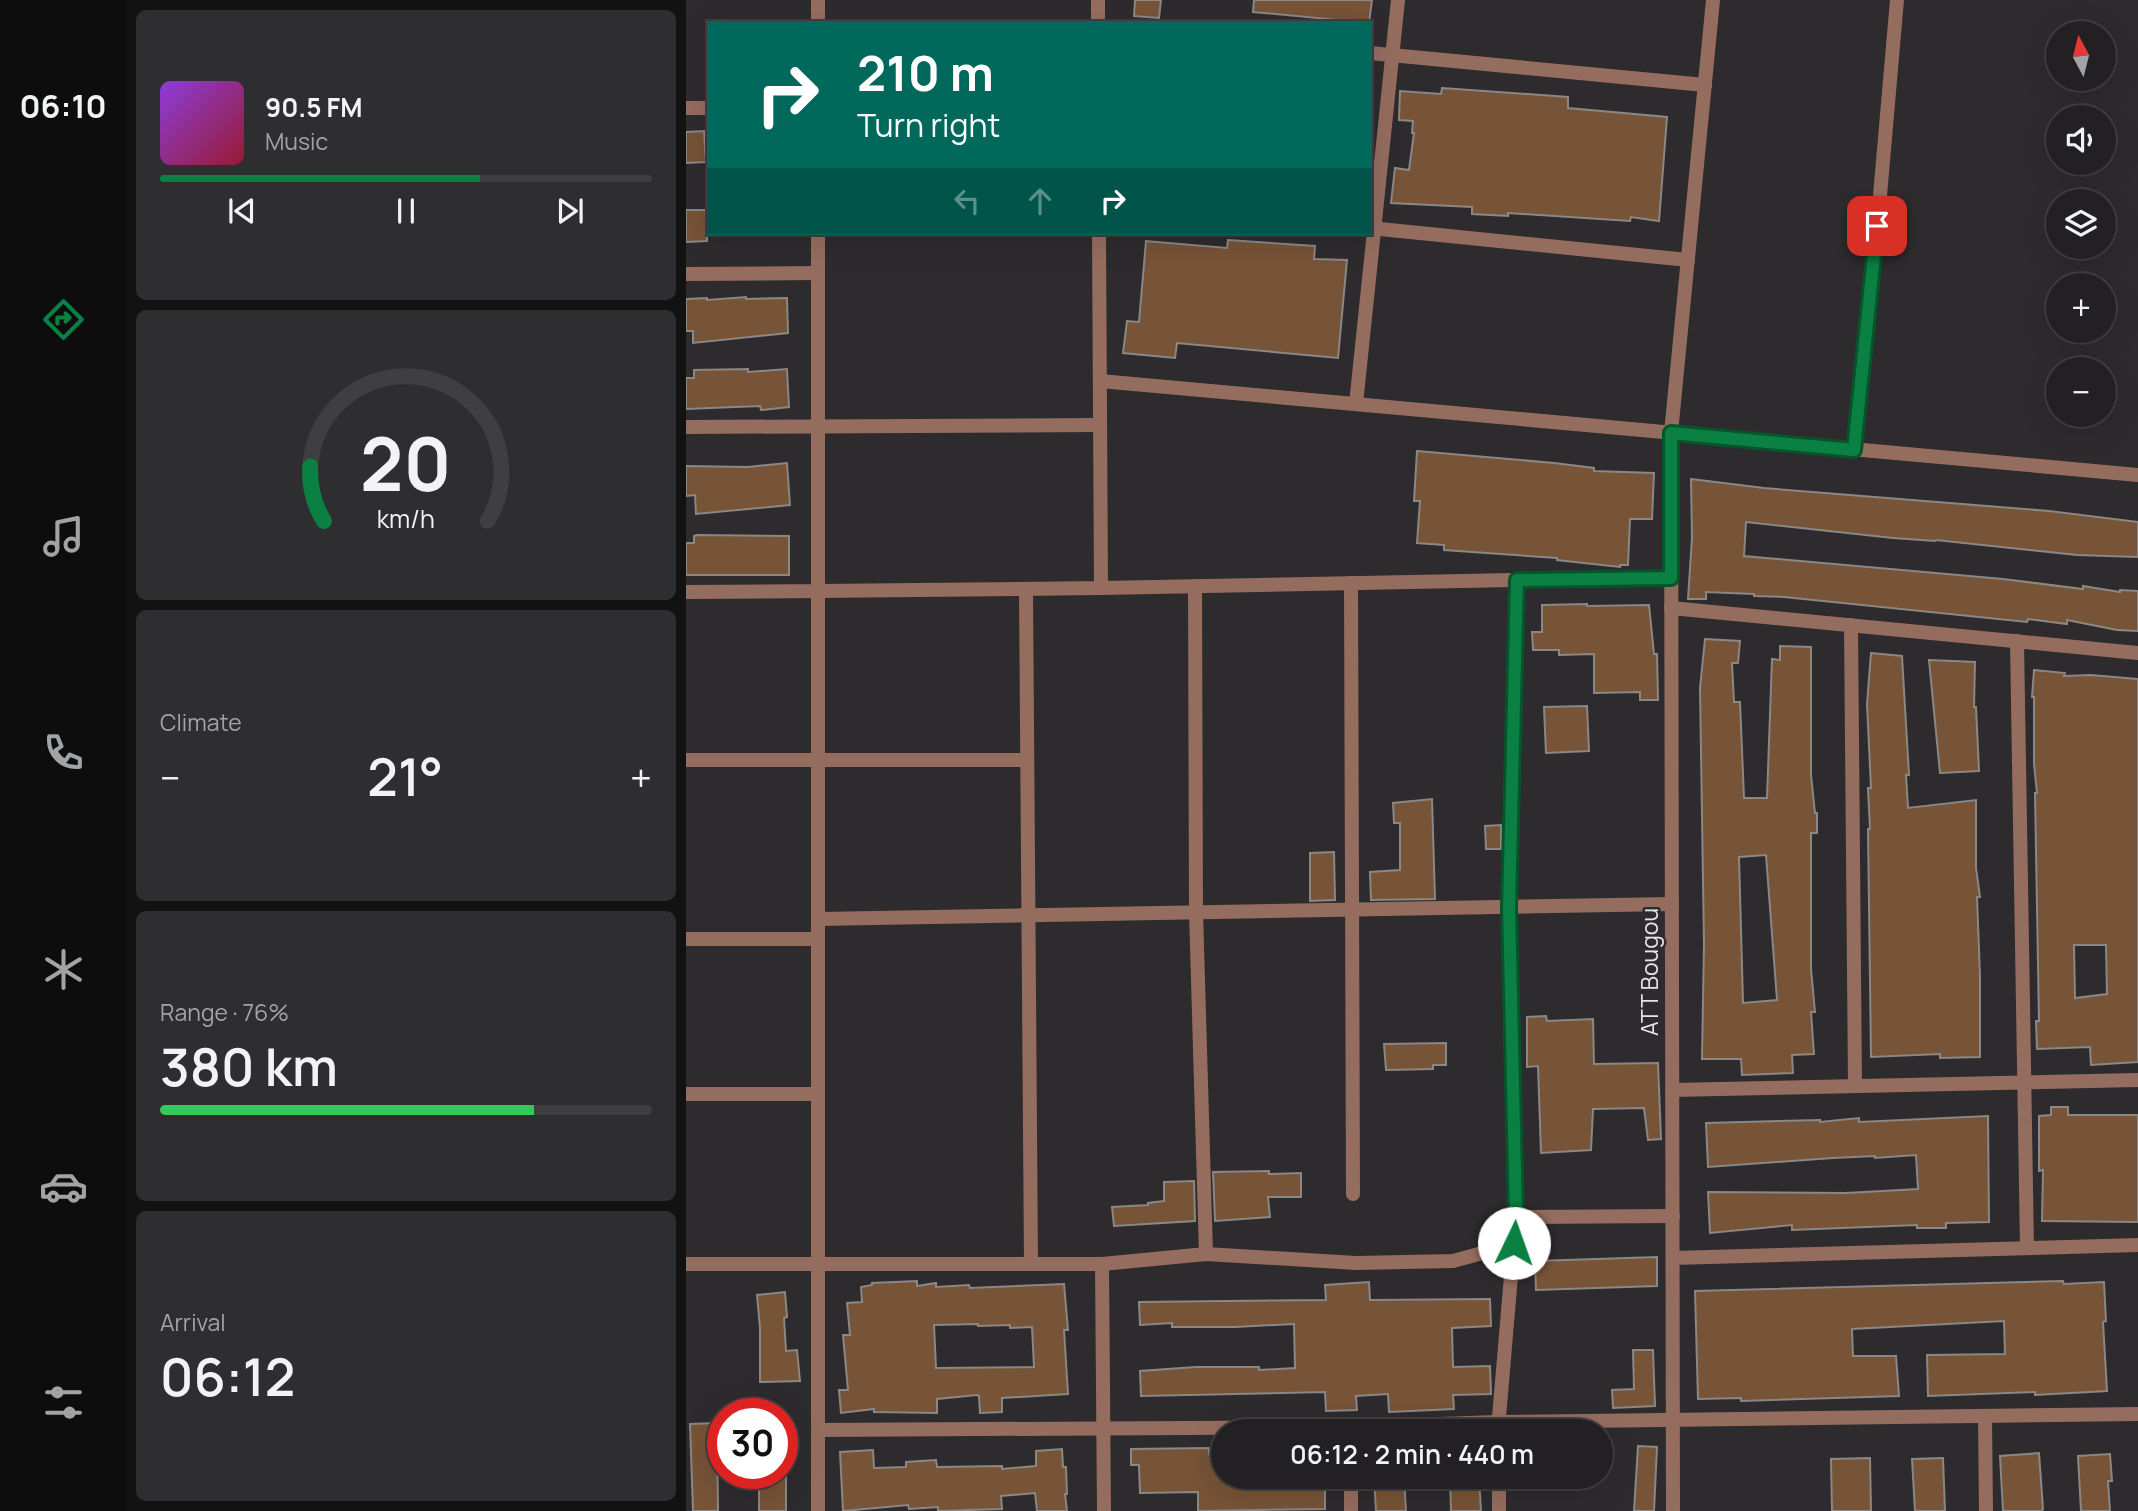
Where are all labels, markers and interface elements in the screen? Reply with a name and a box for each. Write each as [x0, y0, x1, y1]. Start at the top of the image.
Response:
north arrow [2046, 21, 2116, 91]
map controls [2046, 21, 2116, 427]
text: 210 m [857, 39, 994, 106]
icon: right [742, 49, 833, 140]
text: 06:10 [20, 84, 106, 128]
text: 90.5 FM [265, 89, 362, 125]
text: Turn right [857, 103, 1000, 147]
button: sound [2046, 105, 2116, 175]
text: Music [265, 125, 328, 157]
icon: left [948, 182, 986, 220]
icon: ahead [1021, 182, 1059, 220]
icon: right [1094, 182, 1132, 220]
button: layers [2046, 189, 2116, 259]
icon: previous [223, 192, 261, 230]
icon: pause [387, 192, 425, 230]
icon: next [551, 192, 589, 230]
pin [1847, 196, 1907, 256]
icon: arrive [1858, 207, 1896, 245]
button: + [2046, 273, 2116, 343]
icon: directions [39, 295, 88, 344]
button: − [2046, 357, 2116, 427]
text: 20 [360, 414, 452, 514]
text: km/h [377, 501, 435, 536]
icon: music [39, 512, 88, 561]
text: Climate [160, 706, 242, 738]
icon: phone [39, 728, 88, 777]
text: 21° [367, 741, 443, 812]
text: − [160, 751, 181, 803]
text: + [630, 751, 652, 803]
street label: ATT Bougou [1633, 908, 1665, 1036]
icon: climate [39, 945, 88, 994]
text: Range · 76% [160, 996, 289, 1028]
text: 380 km [160, 1031, 338, 1102]
icon: car [39, 1162, 88, 1211]
position arrow [1477, 1206, 1551, 1280]
text: Arrival [160, 1306, 226, 1338]
text: 06:12 [160, 1341, 295, 1412]
icon: filters [39, 1378, 88, 1427]
speed limit sign: 30 [707, 1398, 798, 1489]
text: 06:12 · 2 min · 440 m [1290, 1436, 1534, 1472]

